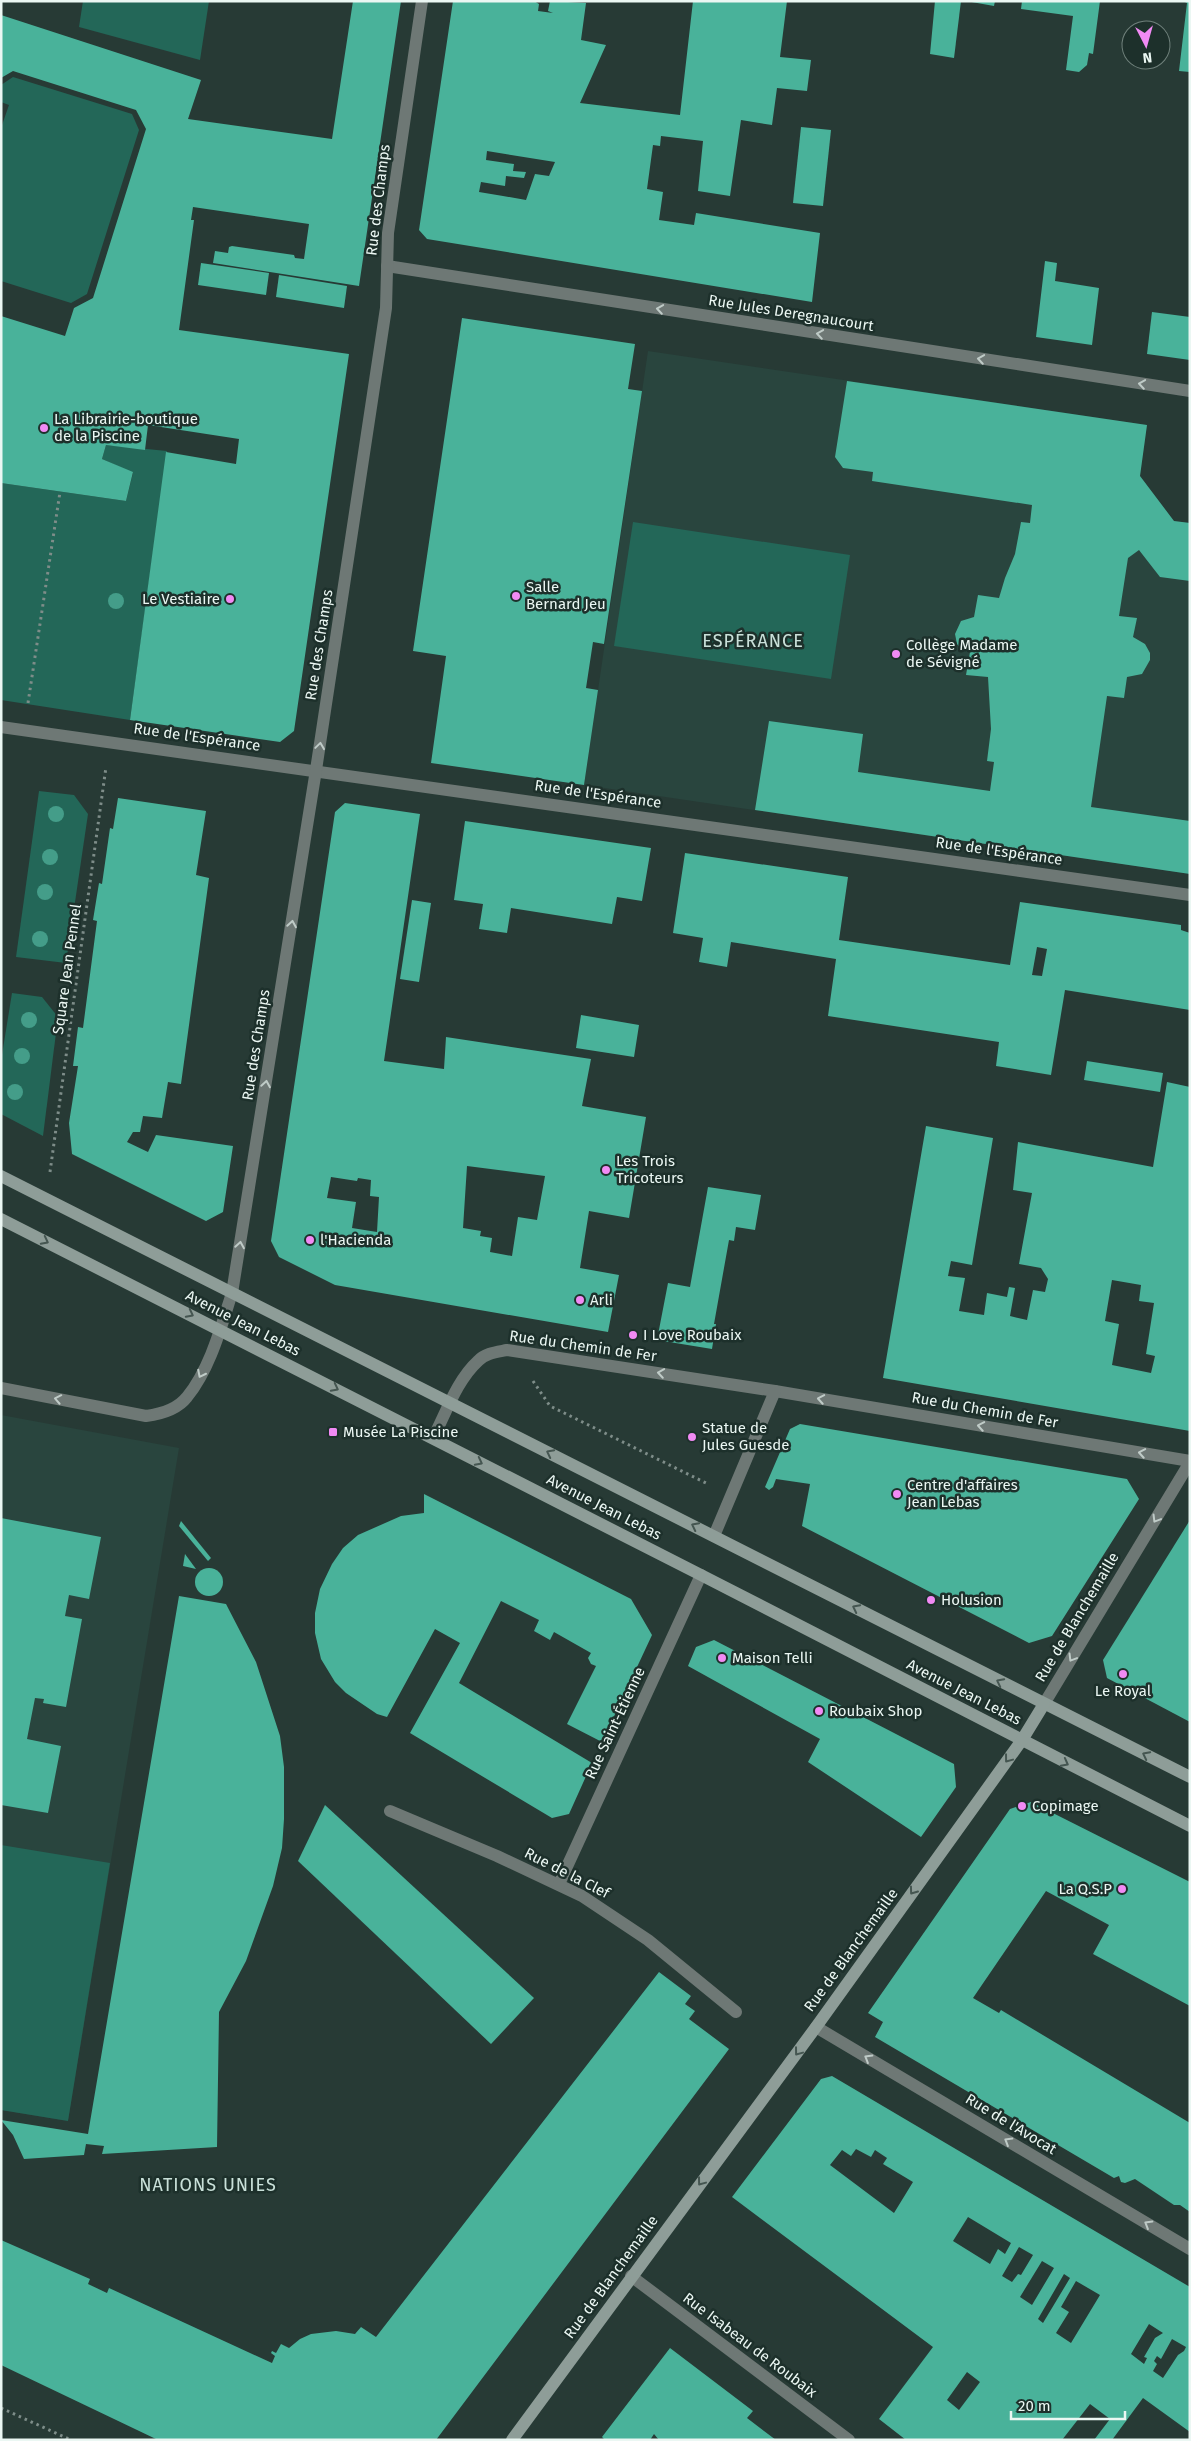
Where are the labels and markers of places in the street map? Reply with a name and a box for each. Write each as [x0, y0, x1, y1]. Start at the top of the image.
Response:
place label: La Librairie-boutique de la Piscine [54, 410, 198, 445]
marker: La Librairie-boutique de la Piscine [38, 422, 50, 434]
place label: Salle Bernard Jeu [526, 578, 606, 613]
place label: Le Vestiaire [142, 590, 220, 608]
marker: Salle Bernard Jeu [510, 590, 522, 602]
marker: Le Vestiaire [224, 593, 236, 605]
place label: Collège Madame de Sévigné [906, 636, 1017, 671]
marker: Collège Madame de Sévigné [890, 648, 902, 660]
place label: Les Trois Tricoteurs [616, 1152, 684, 1187]
marker: Les Trois Tricoteurs [600, 1164, 612, 1176]
place label: l'Hacienda [320, 1231, 391, 1249]
marker: l'Hacienda [304, 1234, 316, 1246]
place label: Arli [590, 1291, 613, 1309]
marker: Arli [574, 1294, 586, 1306]
place label: I Love Roubaix [643, 1326, 742, 1344]
marker: I Love Roubaix [627, 1329, 639, 1341]
place label: Statue de Jules Guesde [702, 1419, 789, 1454]
place label: Musée La Piscine [343, 1423, 459, 1441]
marker: Musée La Piscine [327, 1426, 339, 1438]
marker: Statue de Jules Guesde [686, 1431, 698, 1443]
place label: Centre d'affaires Jean Lebas [907, 1476, 1018, 1511]
marker: Centre d'affaires Jean Lebas [891, 1488, 903, 1500]
place label: Holusion [941, 1591, 1002, 1609]
marker: Holusion [925, 1594, 937, 1606]
place label: Maison Telli [732, 1649, 813, 1667]
marker: Maison Telli [716, 1652, 728, 1664]
marker: Le Royal [1117, 1668, 1129, 1680]
place label: Le Royal [1095, 1682, 1152, 1700]
place label: Roubaix Shop [829, 1702, 922, 1720]
marker: Roubaix Shop [813, 1705, 825, 1717]
place label: Copimage [1032, 1797, 1099, 1815]
marker: Copimage [1016, 1800, 1028, 1812]
place label: La Q.S.P [1058, 1880, 1112, 1898]
marker: La Q.S.P [1116, 1883, 1128, 1895]

